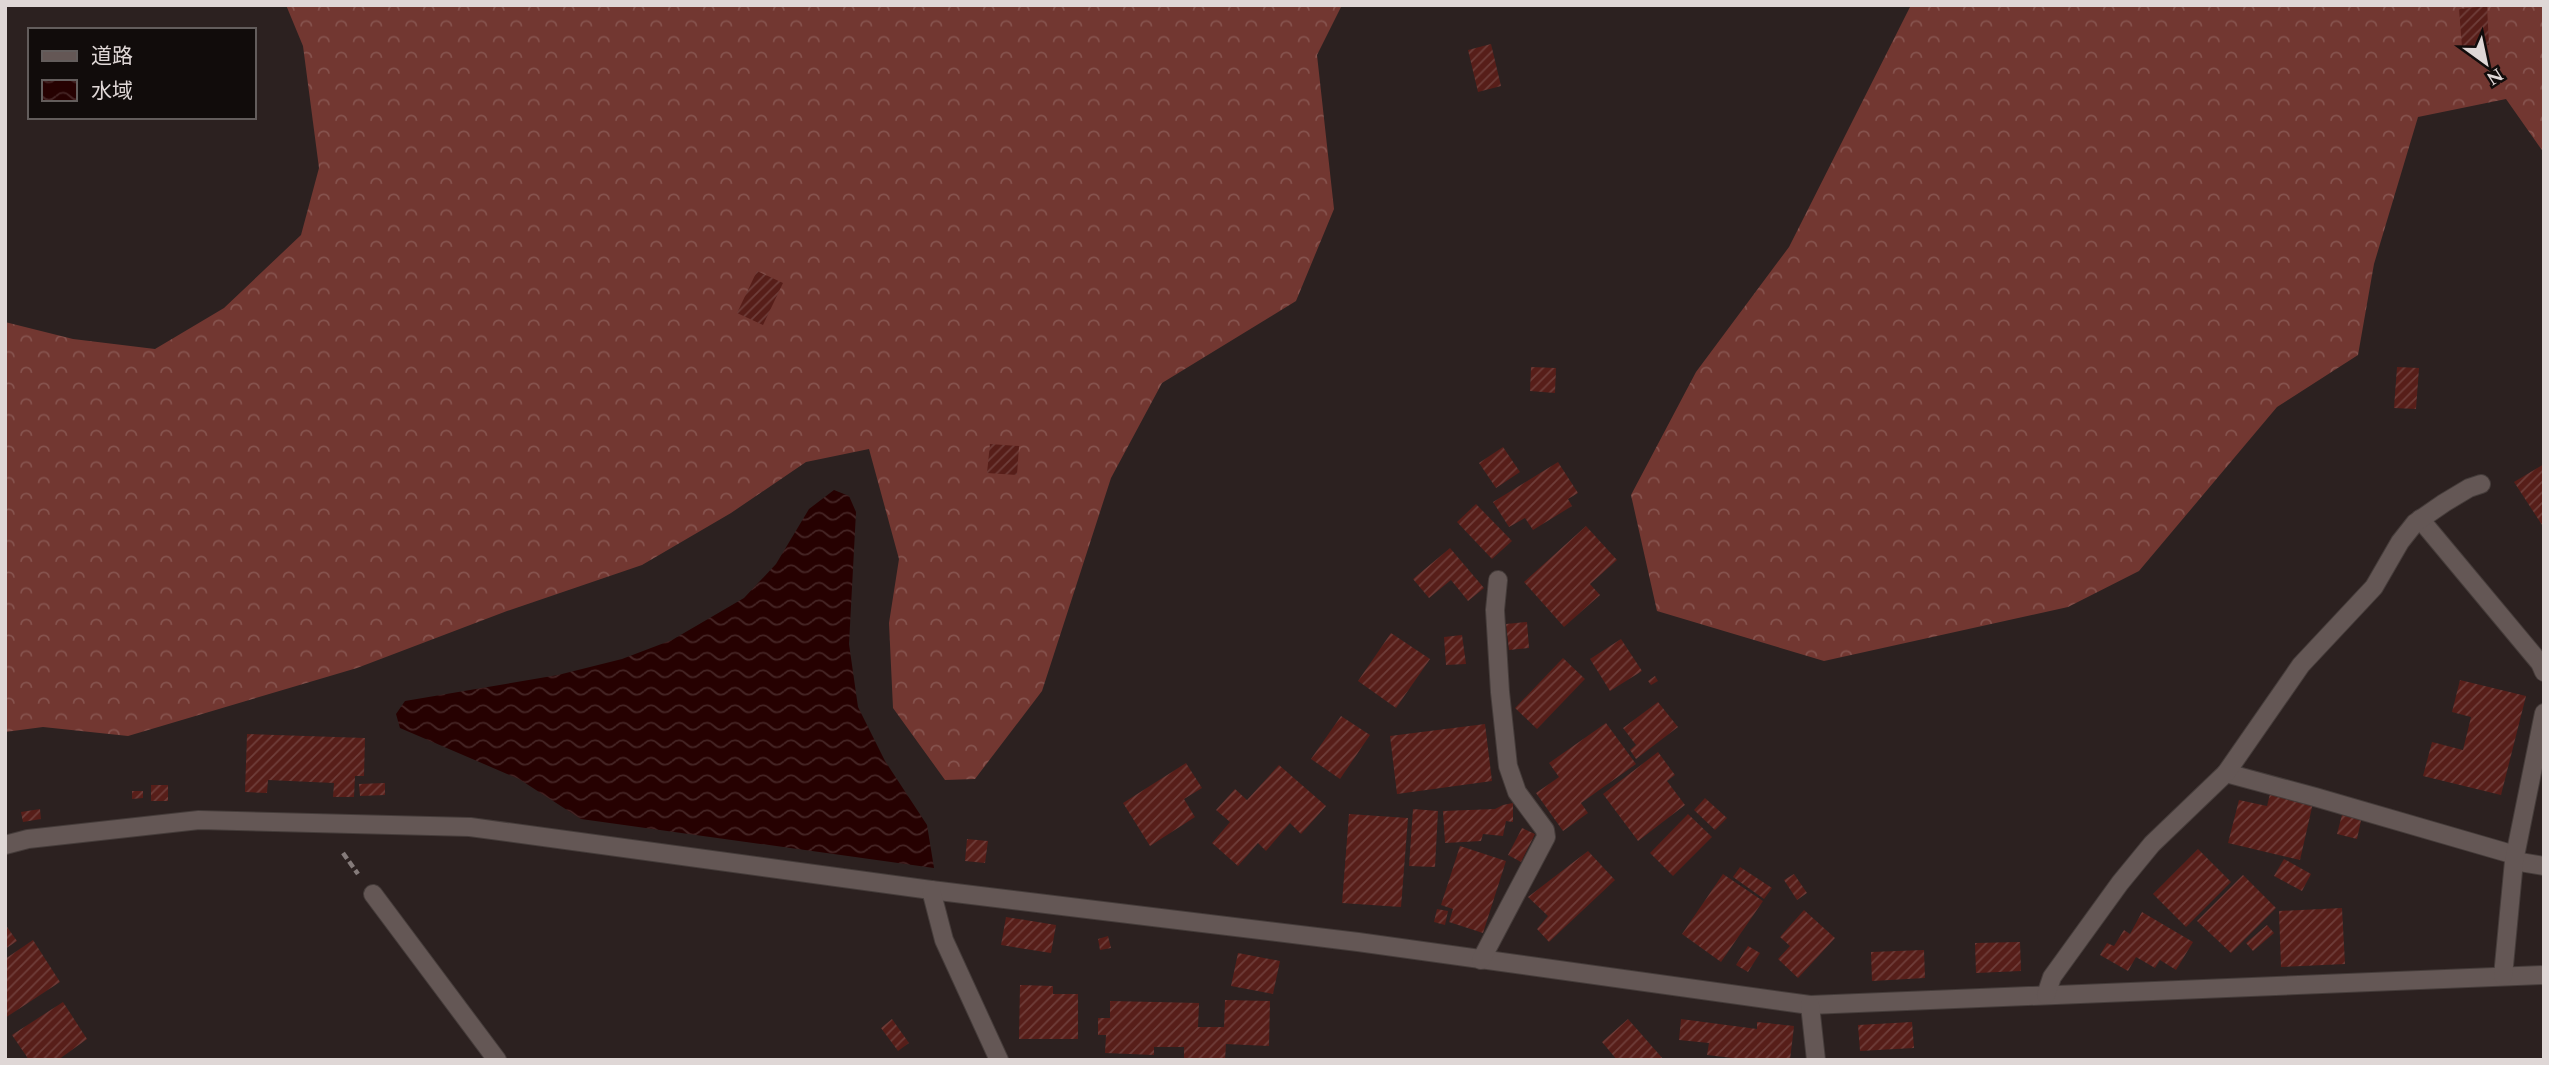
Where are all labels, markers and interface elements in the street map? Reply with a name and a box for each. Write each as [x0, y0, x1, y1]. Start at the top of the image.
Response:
legend [28, 28, 256, 119]
north arrow [2451, 28, 2521, 98]
text: 道路 [91, 41, 133, 73]
text: N [2480, 60, 2509, 92]
text: 水域 [91, 76, 133, 108]

